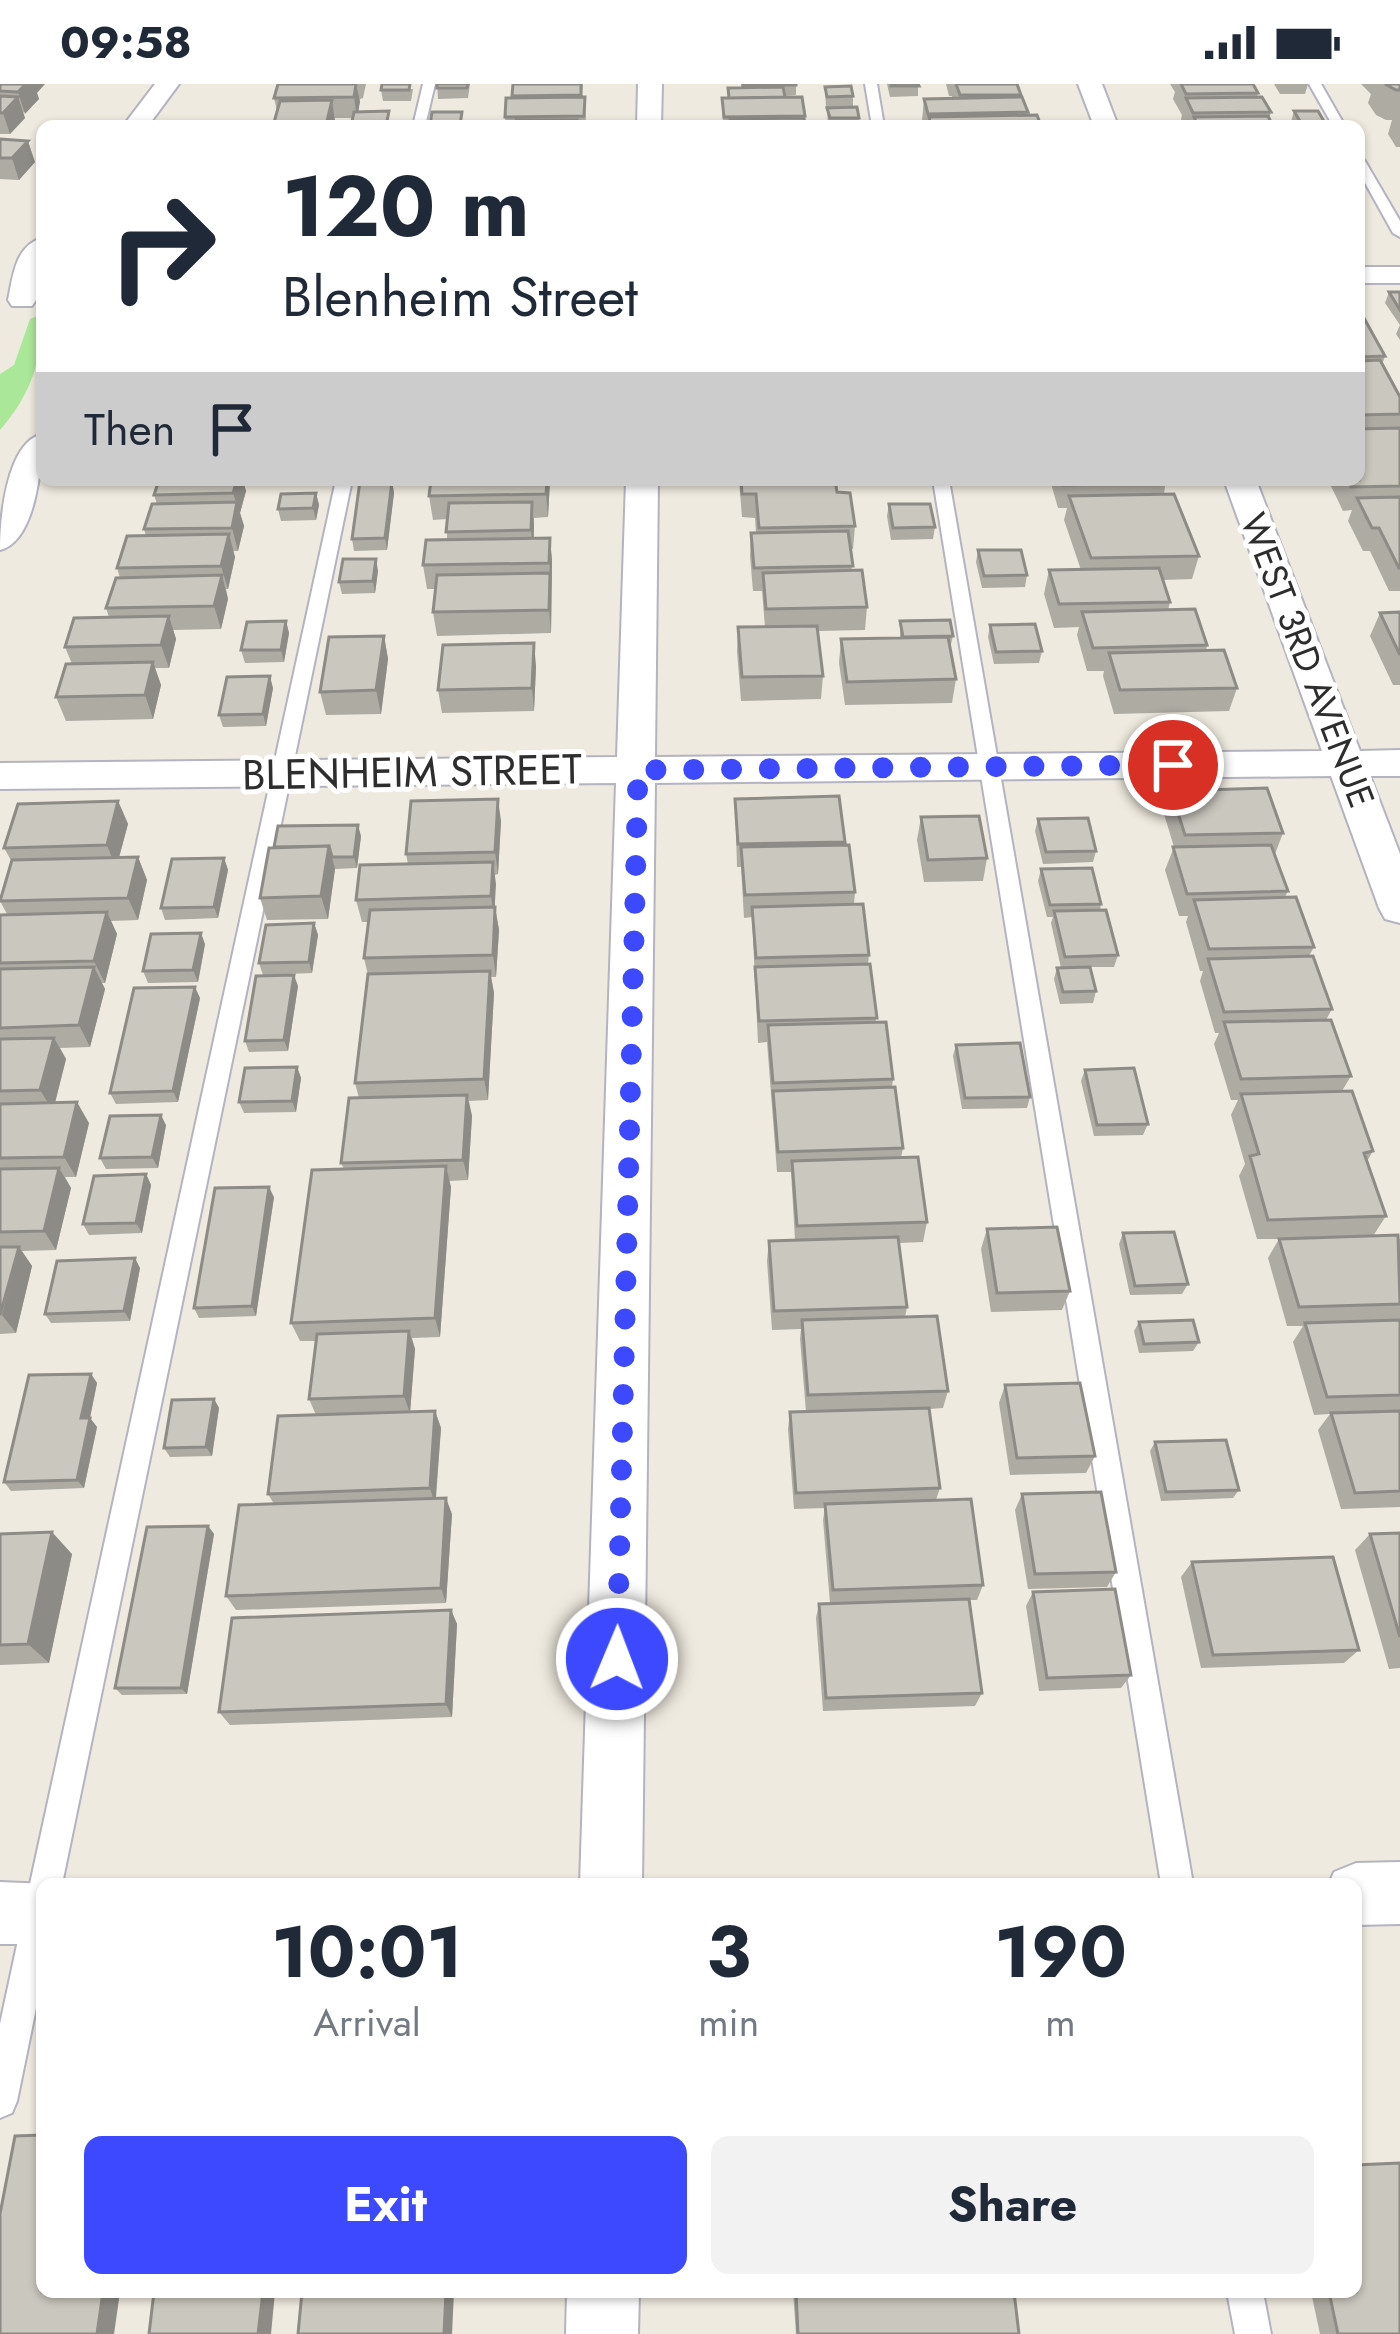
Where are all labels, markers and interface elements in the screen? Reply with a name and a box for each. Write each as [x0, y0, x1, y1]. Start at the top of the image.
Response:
text: 09:58 [60, 10, 192, 75]
text: 120 m [282, 146, 530, 268]
icon: right [84, 168, 240, 324]
text: Blenheim Street [282, 258, 638, 336]
icon: arrive [199, 396, 265, 462]
text: Then [84, 397, 175, 462]
street label: WEST 3RD AVENUE [1228, 505, 1388, 815]
pin [1122, 714, 1224, 816]
icon: arrive [1140, 732, 1206, 798]
street label: BLENHEIM STREET [242, 739, 583, 805]
position arrow [554, 1596, 680, 1722]
text: 10:01 [271, 1900, 463, 2004]
text: 3 [706, 1900, 751, 2004]
text: 190 [994, 1900, 1127, 2004]
text: Arrival [313, 1994, 421, 2051]
text: min [698, 1994, 759, 2051]
text: m [1045, 1994, 1076, 2051]
button: Exit [84, 2136, 687, 2274]
button: Share [711, 2136, 1314, 2274]

